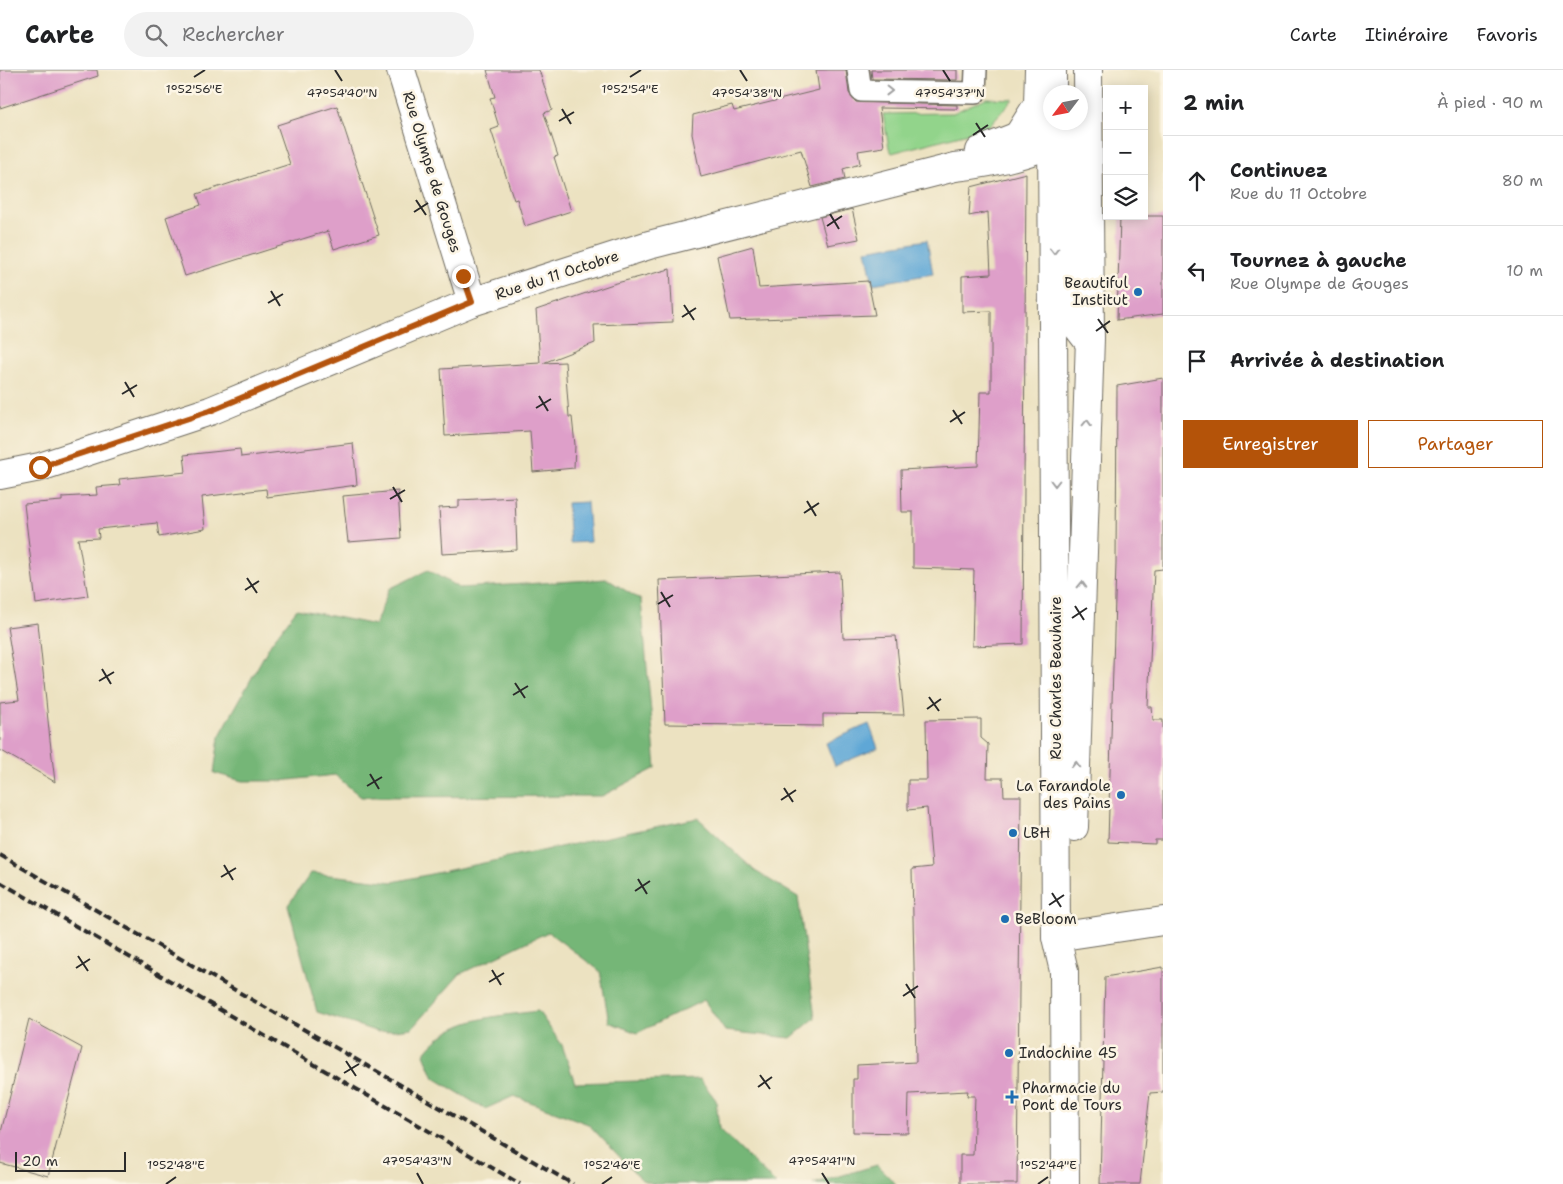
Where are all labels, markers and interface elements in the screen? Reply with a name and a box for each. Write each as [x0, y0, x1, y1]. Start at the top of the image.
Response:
search box [124, 12, 474, 57]
text: Carte [25, 19, 94, 51]
icon: search [142, 21, 170, 49]
text: Rechercher [182, 22, 285, 47]
text: Carte [1290, 23, 1337, 47]
text: Itinéraire [1365, 23, 1449, 47]
text: Favoris [1477, 23, 1538, 47]
text: 1°52'56"E [166, 81, 222, 97]
text: 1°52'54"E [602, 81, 658, 97]
text: 47°54'40"N [307, 85, 377, 101]
text: 47°54'38"N [712, 85, 782, 101]
text: 47°54'37"N [915, 85, 985, 101]
north arrow [1043, 85, 1088, 130]
map controls [1103, 85, 1148, 220]
button: + [1103, 85, 1148, 130]
one-way arrow [886, 86, 893, 96]
street label: Rue Olympe de Gouges [398, 89, 466, 255]
text: 2 min [1183, 89, 1244, 117]
text: À pied · 90 m [1437, 92, 1543, 113]
button: − [1103, 130, 1148, 175]
text: Continuez [1230, 158, 1328, 183]
icon: ahead [1183, 167, 1211, 195]
text: 80 m [1502, 170, 1543, 191]
button: layers [1103, 175, 1148, 220]
text: Rue du 11 Octobre [1230, 183, 1367, 204]
street label: Rue du 11 Octobre [493, 246, 621, 304]
one-way arrow [1049, 248, 1059, 255]
text: Tournez à gauche [1230, 248, 1407, 273]
icon: left [1183, 257, 1211, 285]
text: 10 m [1506, 260, 1543, 281]
route end [452, 265, 475, 288]
place label: Beautiful Institut [1064, 273, 1128, 310]
text: Rue Olympe de Gouges [1230, 273, 1409, 294]
marker: Beautiful Institut [1132, 286, 1144, 298]
icon: arrive [1183, 347, 1211, 375]
text: Arrivée à destination [1230, 348, 1444, 373]
one-way arrow [1082, 418, 1092, 426]
button: Enregistrer [1183, 420, 1358, 468]
button: Partager [1368, 420, 1543, 468]
route start [29, 456, 52, 479]
one-way arrow [1050, 480, 1060, 488]
one-way arrow [1076, 581, 1087, 589]
street label: Rue Charles Beauhaire [1046, 596, 1066, 760]
one-way arrow [1071, 761, 1081, 768]
place label: La Farandole des Pains [1016, 776, 1111, 813]
marker: La Farandole des Pains [1115, 789, 1127, 801]
place label: LBH [1023, 823, 1050, 843]
marker: LBH [1007, 827, 1019, 839]
place label: BeBloom [1015, 909, 1077, 929]
marker: BeBloom [999, 913, 1011, 925]
place label: Indochine 45 [1019, 1043, 1117, 1063]
marker: Indochine 45 [1003, 1047, 1015, 1059]
place label: Pharmacie du Pont de Tours [1022, 1078, 1122, 1115]
marker: Pharmacie du Pont de Tours [1006, 1091, 1018, 1103]
scale bar [15, 1149, 126, 1172]
text: 20 m [22, 1152, 58, 1170]
text: 47°54'43"N [382, 1153, 452, 1169]
text: 47°54'41"N [789, 1153, 855, 1169]
text: 1°52'48"E [147, 1157, 205, 1173]
text: 1°52'46"E [584, 1157, 640, 1173]
text: 1°52'44"E [1019, 1157, 1077, 1173]

